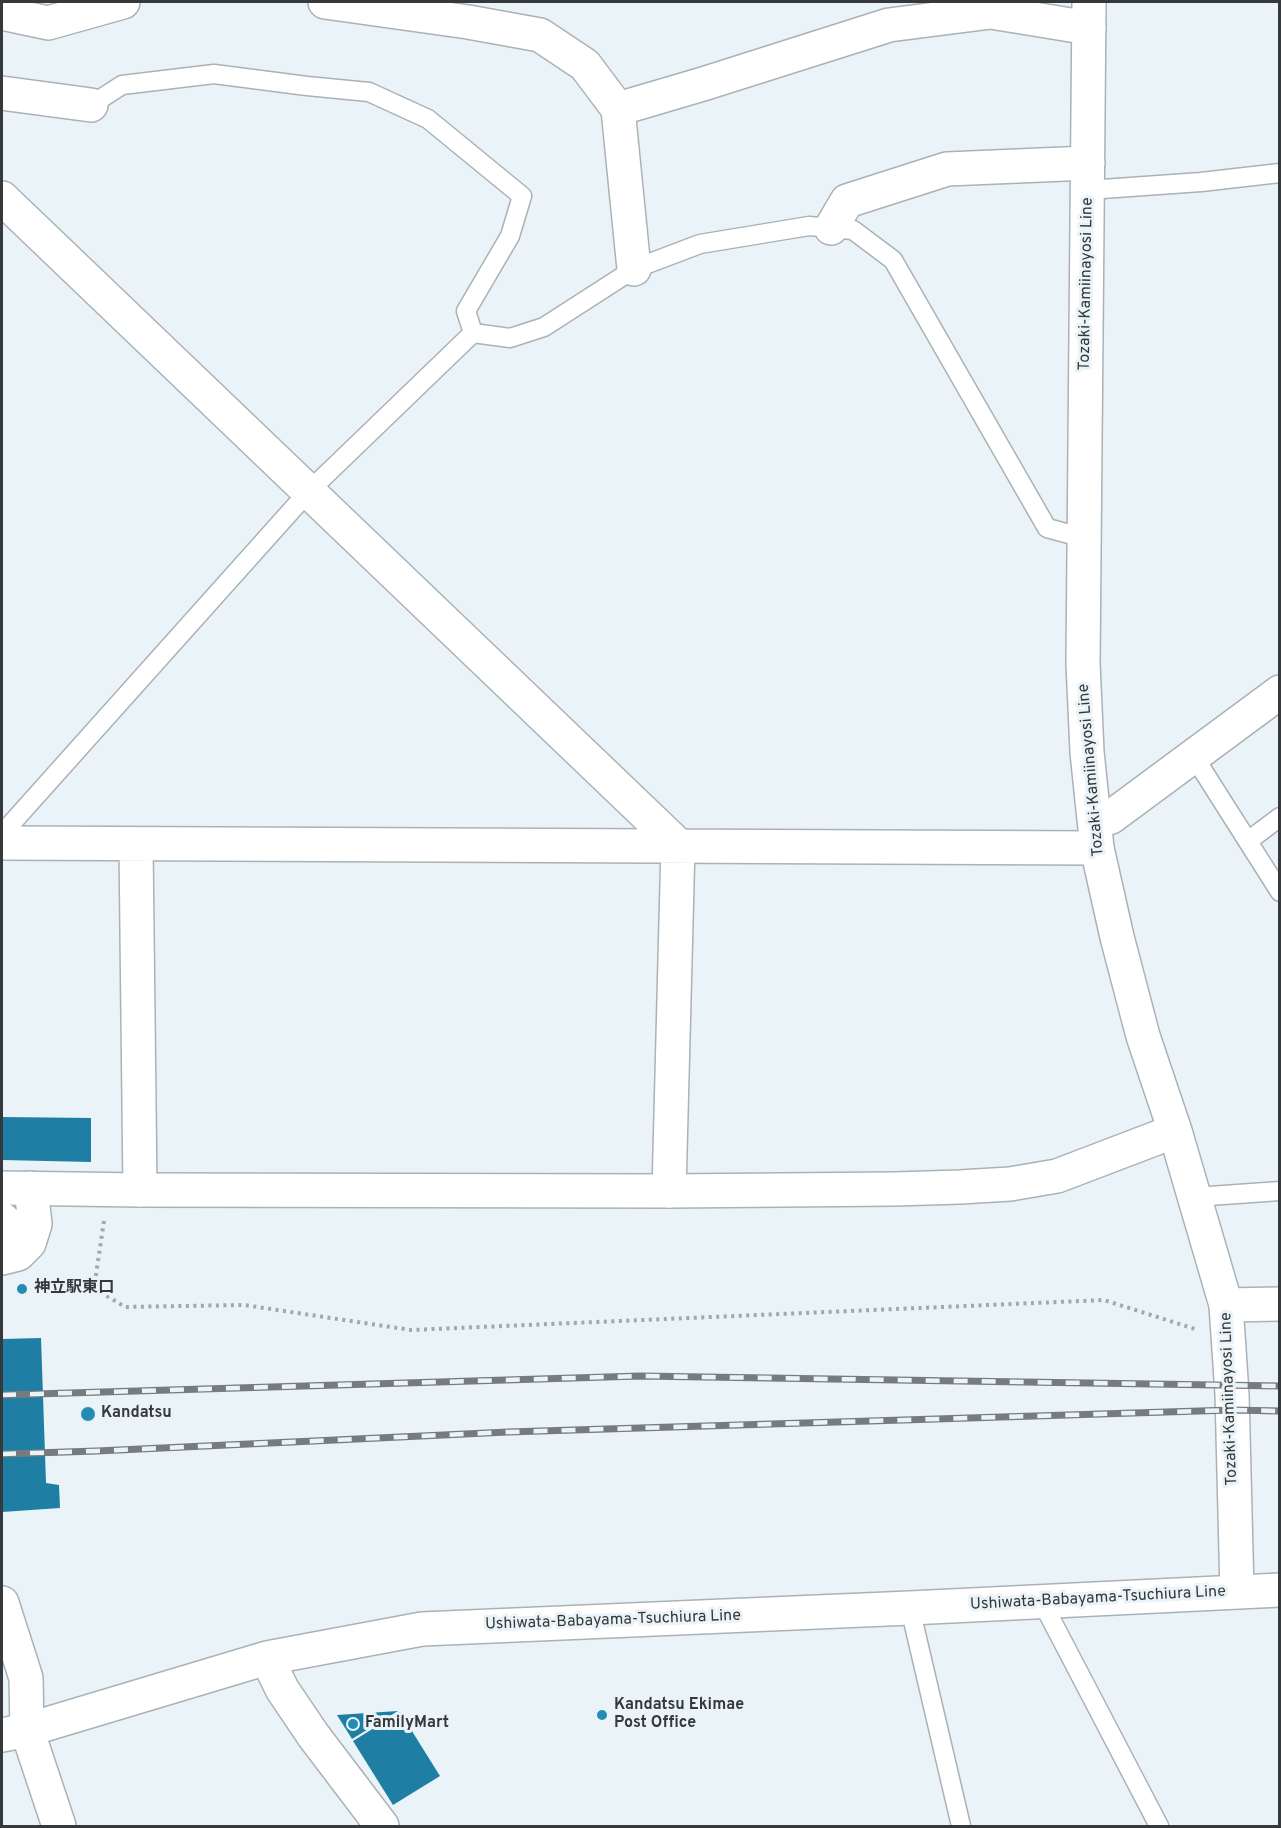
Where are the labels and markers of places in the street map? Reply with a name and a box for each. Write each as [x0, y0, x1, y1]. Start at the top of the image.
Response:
place label: 神立駅東口 [34, 1279, 114, 1299]
marker: 神立駅東口 [15, 1282, 29, 1296]
place label: Kandatsu [101, 1404, 172, 1424]
marker: Kandatsu [79, 1405, 97, 1423]
place label: Kandatsu Ekimae Post Office [614, 1696, 744, 1734]
marker: Kandatsu Ekimae Post Office [595, 1708, 609, 1722]
place label: FamilyMart [365, 1714, 449, 1734]
marker: FamilyMart [346, 1717, 360, 1731]

